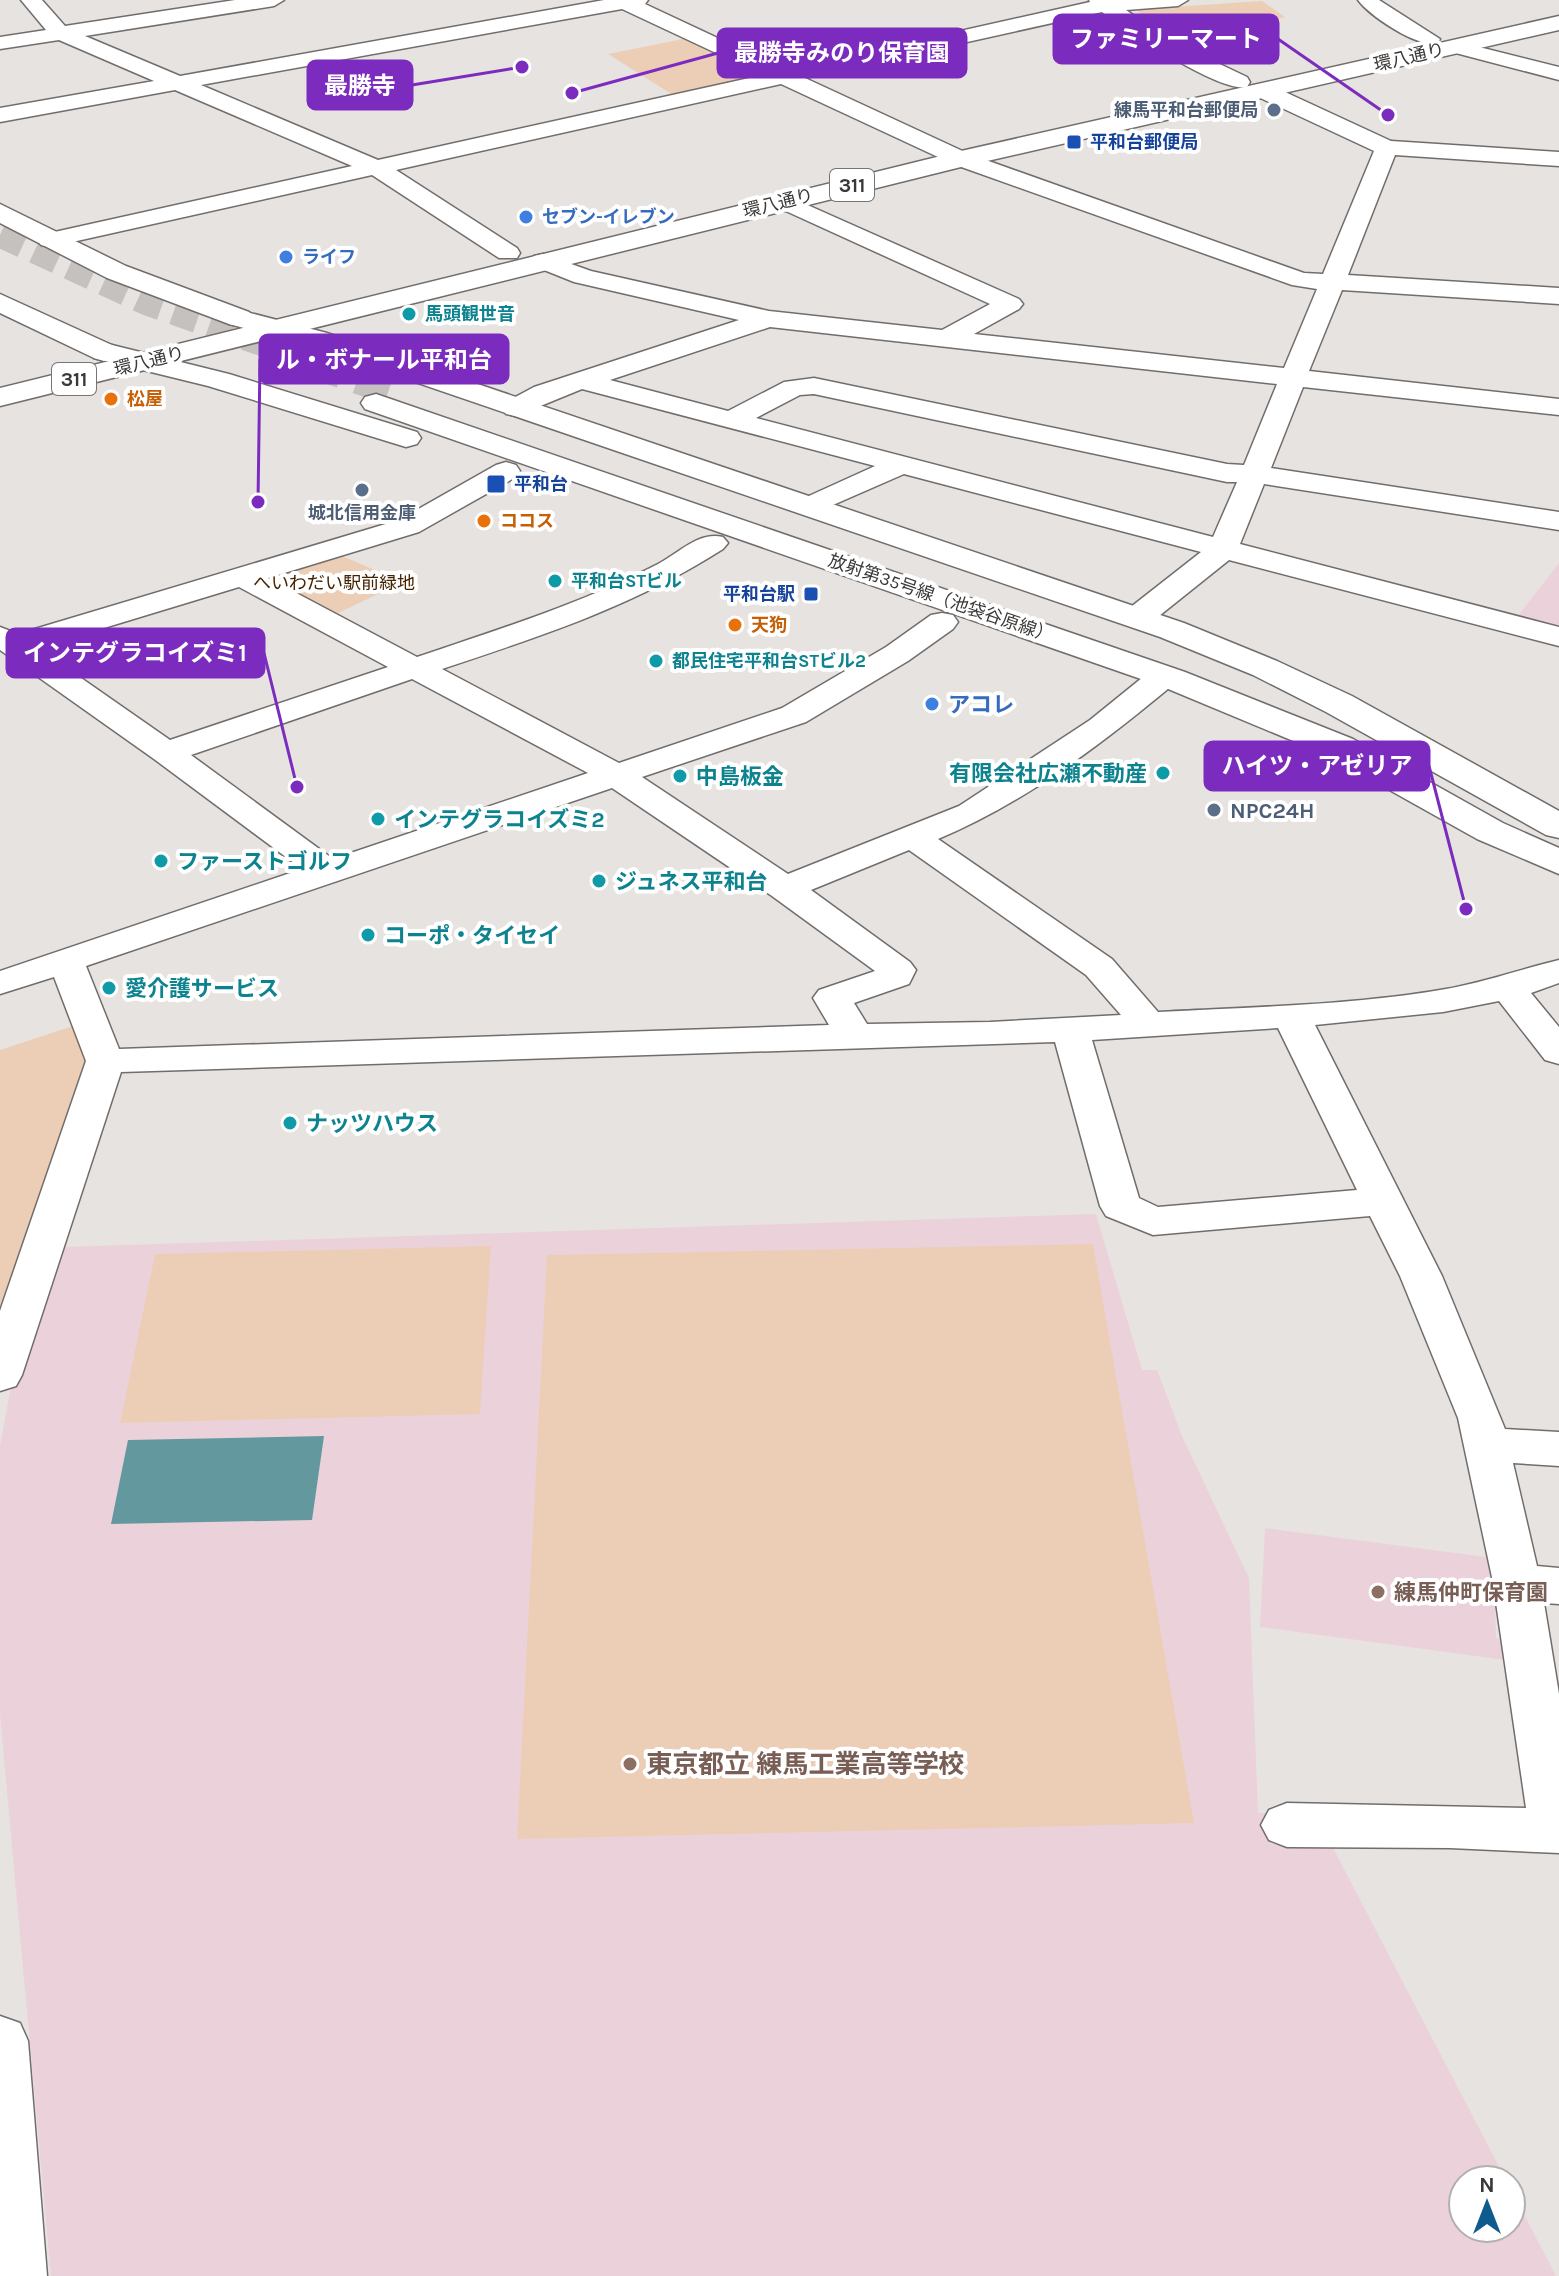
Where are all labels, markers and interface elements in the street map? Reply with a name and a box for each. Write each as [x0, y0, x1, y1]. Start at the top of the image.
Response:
callout: ファミリーマート [1054, 15, 1278, 63]
text: ファミリーマート [1070, 25, 1262, 53]
callout: 最勝寺みのり保育園 [718, 29, 966, 77]
street label: 環八通り [1371, 38, 1447, 76]
text: 最勝寺みのり保育園 [734, 39, 950, 67]
callout: 最勝寺 [308, 61, 412, 109]
text: 最勝寺 [324, 72, 396, 100]
place label: 練馬平和台郵便局 [1114, 99, 1258, 121]
marker: 練馬平和台郵便局 [1265, 101, 1283, 119]
place label: 平和台郵便局 [1090, 131, 1198, 153]
marker: 平和台郵便局 [1065, 133, 1083, 151]
road number: 311 [830, 169, 874, 201]
street label: 環八通り [740, 184, 816, 222]
place label: セブン-イレブン [542, 206, 675, 228]
marker: セブン-イレブン [517, 208, 535, 226]
place label: ライフ [302, 246, 356, 268]
marker: ライフ [277, 248, 295, 266]
place label: 馬頭観世音 [425, 303, 515, 325]
marker: 馬頭観世音 [400, 305, 418, 323]
callout: ル・ボナール平和台 [260, 335, 508, 383]
street label: 環八通り [111, 342, 187, 380]
text: ル・ボナール平和台 [276, 346, 492, 374]
road number: 311 [52, 363, 96, 395]
place label: 松屋 [127, 388, 163, 410]
marker: 松屋 [102, 390, 120, 408]
marker: 平和台 [485, 473, 507, 495]
place label: 平和台 [514, 473, 568, 495]
marker: 城北信用金庫 [353, 481, 371, 499]
place label: 城北信用金庫 [308, 502, 416, 524]
place label: ココス [500, 510, 554, 532]
marker: ココス [475, 512, 493, 530]
street label: 放射第35号線（池袋谷原線） [825, 549, 1057, 647]
place label: 平和台STビル [571, 570, 682, 592]
park label: へいわだい駅前緑地 [253, 572, 415, 594]
marker: 平和台STビル [546, 572, 564, 590]
place label: 平和台駅 [723, 583, 795, 605]
marker: 平和台駅 [802, 585, 820, 603]
place label: 天狗 [751, 614, 787, 636]
marker: 天狗 [726, 616, 744, 634]
callout: インテグラコイズミ1 [7, 629, 264, 677]
text: インテグラコイズミ1 [23, 639, 247, 667]
place label: 都民住宅平和台STビル2 [672, 650, 866, 672]
marker: 都民住宅平和台STビル2 [647, 652, 665, 670]
place label: アコレ [948, 692, 1014, 718]
marker: アコレ [923, 695, 941, 713]
callout: ハイツ・アゼリア [1205, 742, 1429, 790]
text: ハイツ・アゼリア [1221, 752, 1413, 780]
place label: 有限会社広瀬不動産 [949, 761, 1147, 787]
place label: 中島板金 [696, 764, 784, 790]
marker: 有限会社広瀬不動産 [1154, 764, 1172, 782]
marker: 中島板金 [671, 767, 689, 785]
place label: NPC24H [1230, 798, 1314, 824]
marker: NPC24H [1205, 801, 1223, 819]
place label: インテグラコイズミ2 [394, 807, 605, 833]
marker: インテグラコイズミ2 [369, 810, 387, 828]
place label: ファーストゴルフ [177, 849, 352, 875]
marker: ファーストゴルフ [152, 852, 170, 870]
place label: ジュネス平和台 [615, 869, 767, 895]
marker: ジュネス平和台 [590, 872, 608, 890]
place label: コーポ・タイセイ [384, 923, 560, 949]
marker: コーポ・タイセイ [359, 926, 377, 944]
place label: 愛介護サービス [125, 976, 279, 1002]
marker: 愛介護サービス [100, 979, 118, 997]
place label: ナッツハウス [306, 1111, 438, 1137]
marker: ナッツハウス [281, 1114, 299, 1132]
place label: 練馬仲町保育園 [1394, 1580, 1548, 1606]
marker: 練馬仲町保育園 [1369, 1583, 1387, 1601]
place label: 東京都立 練馬工業高等学校 [646, 1749, 965, 1780]
marker: 東京都立 練馬工業高等学校 [621, 1755, 639, 1773]
north arrow [1447, 2164, 1527, 2244]
text: N [1479, 2172, 1495, 2198]

